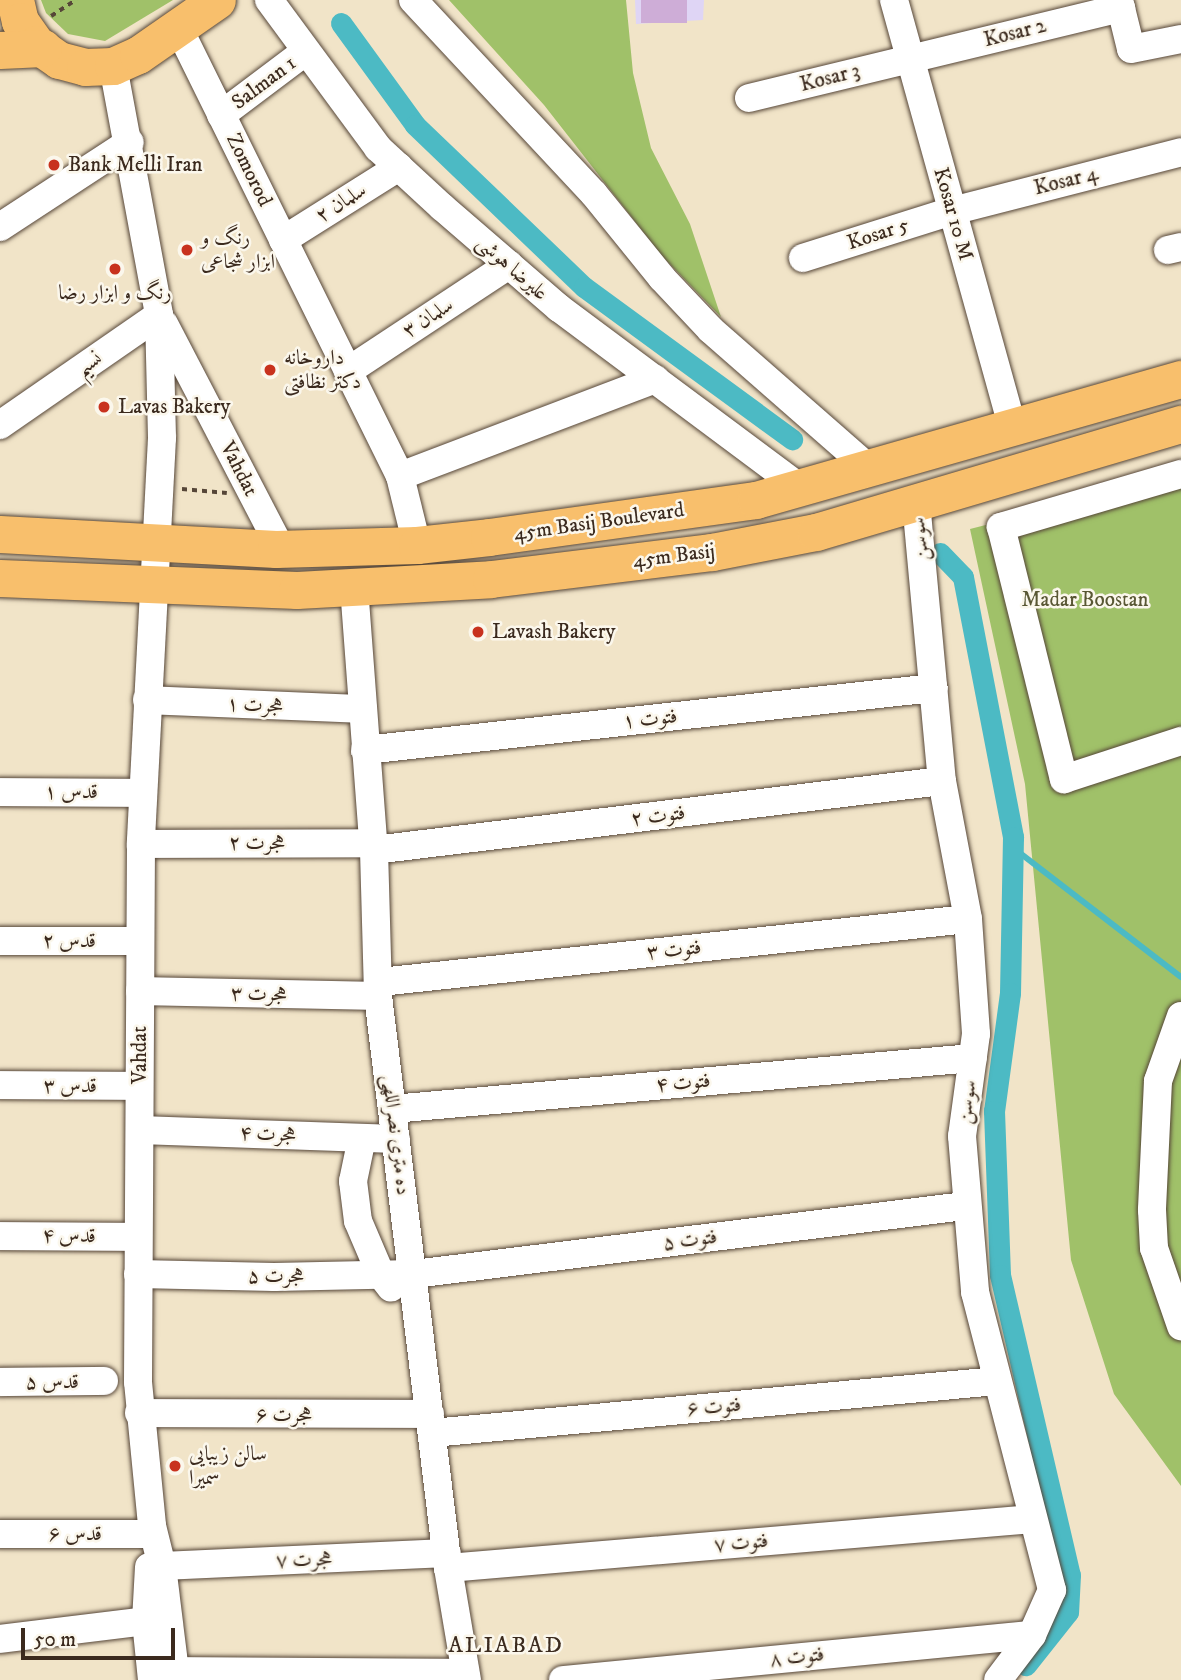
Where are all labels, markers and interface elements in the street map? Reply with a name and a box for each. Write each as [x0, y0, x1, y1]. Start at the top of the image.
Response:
street label: Kosar 2 [981, 13, 1049, 53]
street label: Salman 1 [227, 51, 301, 115]
street label: Kosar 3 [797, 58, 863, 98]
street label: Zomorod [221, 129, 277, 211]
place label: Bank Melli Iran [68, 152, 203, 178]
marker: Bank Melli Iran [46, 157, 62, 173]
street label: Kosar 4 [1031, 161, 1101, 201]
street label: Kosar 10 M [928, 165, 978, 263]
street label: سلمان ۲ [311, 178, 371, 228]
street label: Kosar 5 [844, 212, 912, 256]
place label: رنگ و ابزار شجاعی [201, 225, 275, 275]
street label: علیرضا هوشی [471, 230, 553, 306]
marker: رنگ و ابزار شجاعی [179, 242, 195, 258]
marker: رنگ و ابزار رضا [107, 261, 123, 277]
place label: رنگ و ابزار رضا [58, 280, 172, 306]
street label: سلمان ۳ [398, 292, 458, 344]
place label: داروخانه دکتر نظافتی [284, 345, 361, 395]
street label: نسیم [71, 346, 107, 382]
marker: داروخانه دکتر نظافتی [262, 362, 278, 378]
place label: Lavas Bakery [118, 394, 231, 420]
marker: Lavas Bakery [96, 399, 112, 415]
street label: Vahdat [215, 437, 263, 501]
street label: 45m Basij Boulevard [512, 498, 686, 546]
street label: سوسن [906, 516, 934, 562]
street label: 45m Basij [632, 538, 716, 574]
park label: Madar Boostan [1021, 587, 1149, 613]
place label: Lavash Bakery [492, 619, 616, 645]
marker: Lavash Bakery [470, 624, 486, 640]
street label: هجرت ۱ [226, 691, 284, 719]
street label: فتوت ۱ [621, 704, 679, 734]
street label: قدس ۱ [44, 779, 98, 805]
street label: فتوت ۲ [629, 800, 687, 832]
street label: هجرت ۲ [228, 830, 286, 856]
street label: قدس ۲ [42, 928, 96, 954]
street label: فتوت ۳ [645, 935, 703, 965]
street label: هجرت ۳ [230, 981, 288, 1007]
street label: Vahdat [127, 1026, 153, 1084]
street label: فتوت ۴ [655, 1068, 711, 1098]
street label: قدس ۳ [43, 1073, 97, 1099]
street label: ده متری نصراللهی [376, 1073, 416, 1197]
street label: سوسن [951, 1078, 983, 1126]
street label: هجرت ۴ [239, 1120, 297, 1148]
street label: قدس ۴ [42, 1223, 96, 1249]
street label: فتوت ۵ [661, 1224, 719, 1256]
street label: هجرت ۵ [247, 1263, 305, 1289]
street label: قدس ۵ [25, 1369, 79, 1395]
street label: فتوت ۶ [686, 1392, 742, 1422]
street label: هجرت ۶ [255, 1402, 313, 1428]
place label: سالن زیبایی سمیرا [189, 1441, 267, 1491]
marker: سالن زیبایی سمیرا [167, 1458, 183, 1474]
street label: قدس ۶ [48, 1521, 102, 1547]
street label: فتوت ۷ [713, 1528, 769, 1558]
street label: هجرت ۷ [275, 1546, 333, 1574]
scale bar [24, 1614, 178, 1658]
text: 50 m [34, 1627, 76, 1653]
district label: ALIABAD [449, 1632, 563, 1660]
street label: فتوت ۸ [768, 1642, 826, 1672]

